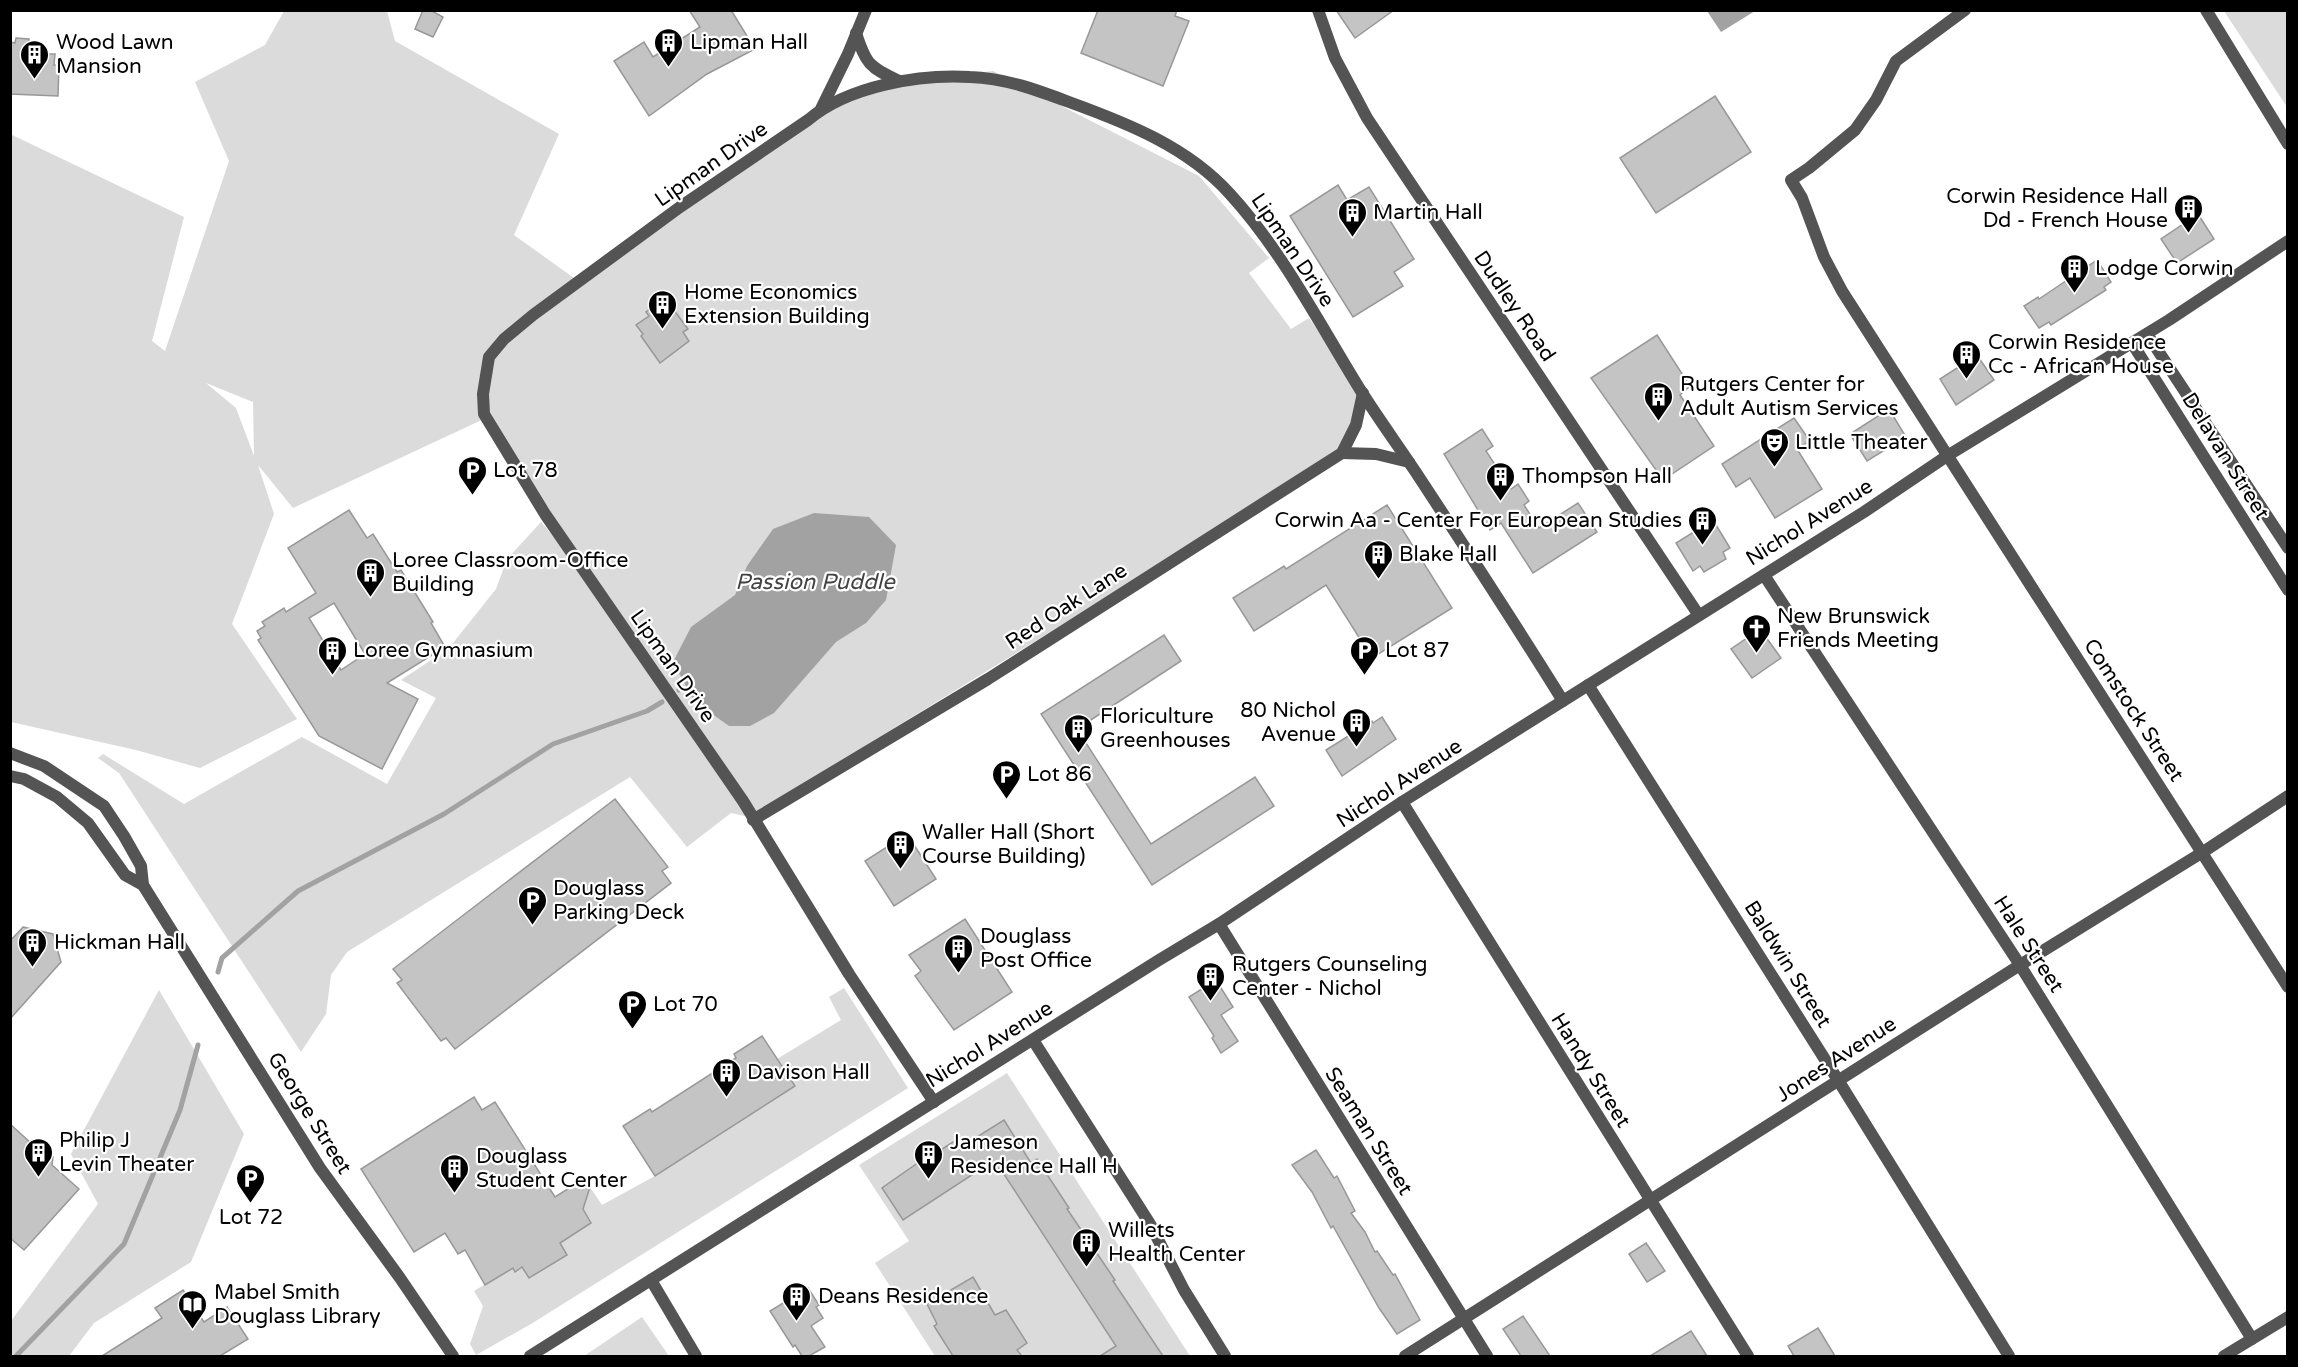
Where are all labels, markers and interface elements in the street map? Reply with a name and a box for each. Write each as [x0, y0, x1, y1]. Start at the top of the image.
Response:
building icon: Lipman Hall [653, 26, 685, 68]
place label: Wood Lawn Mansion [56, 30, 174, 79]
place label: Lipman Hall [690, 30, 808, 55]
building icon: Wood Lawn Mansion [19, 38, 51, 80]
street label: Lipman Drive [650, 116, 772, 212]
place label: Corwin Residence Hall Dd - French House [1946, 184, 2168, 233]
street label: Lipman Drive [1245, 189, 1340, 312]
building icon: Corwin Residence Hall Dd - French House [2173, 192, 2205, 234]
building icon: Martin Hall [1336, 196, 1368, 238]
place label: Martin Hall [1373, 200, 1483, 225]
street label: Dudley Road [1468, 246, 1561, 366]
building icon: Lodge Corwin [2058, 252, 2090, 294]
place label: Lodge Corwin [2095, 256, 2233, 281]
place label: Home Economics Extension Building [684, 280, 870, 329]
building icon: Home Economics Extension Building [647, 288, 679, 330]
place label: Corwin Residence Cc - African House [1988, 330, 2174, 379]
building icon: Corwin Residence Cc - African House [1951, 338, 1983, 380]
place label: Rutgers Center for Adult Autism Services [1680, 372, 1899, 421]
building icon: Rutgers Center for Adult Autism Services [1643, 380, 1675, 422]
street label: Delavan Street [2177, 388, 2275, 524]
theatre icon: Little Theater [1758, 426, 1790, 468]
place label: Little Theater [1795, 430, 1928, 455]
parking icon: Lot 78 [456, 454, 488, 496]
place label: Lot 78 [493, 458, 558, 483]
building icon: Thompson Hall [1485, 460, 1517, 502]
place label: Thompson Hall [1522, 464, 1672, 489]
street label: Nichol Avenue [1741, 473, 1877, 571]
building icon: Corwin Aa - Center For European Studies [1687, 504, 1719, 546]
place label: Corwin Aa - Center For European Studies [1274, 508, 1682, 533]
building icon: Blake Hall [1362, 538, 1394, 580]
place label: Blake Hall [1399, 542, 1497, 567]
place label: Loree Classroom-Office Building [392, 548, 629, 597]
building icon: Loree Classroom-Office Building [355, 556, 387, 598]
street label: Red Oak Lane [1001, 558, 1132, 655]
water label: Passion Puddle [735, 569, 896, 595]
place label: New Brunswick Friends Meeting [1777, 604, 1939, 653]
street label: Lipman Drive [625, 605, 721, 727]
church icon: New Brunswick Friends Meeting [1740, 612, 1772, 654]
building icon: Loree Gymnasium [316, 634, 348, 676]
parking icon: Lot 87 [1348, 634, 1380, 676]
street label: Comstock Street [2078, 634, 2189, 786]
place label: Loree Gymnasium [353, 638, 533, 663]
place label: Lot 87 [1385, 638, 1450, 663]
place label: 80 Nichol Avenue [1240, 698, 1336, 747]
place label: Floriculture Greenhouses [1100, 704, 1231, 753]
building icon: 80 Nichol Avenue [1341, 706, 1373, 748]
building icon: Floriculture Greenhouses [1063, 712, 1095, 754]
street label: Nichol Avenue [1332, 734, 1467, 833]
parking icon: Lot 86 [990, 758, 1022, 800]
place label: Lot 86 [1027, 762, 1092, 787]
place label: Waller Hall (Short Course Building) [922, 820, 1095, 869]
building icon: Waller Hall (Short Course Building) [885, 828, 917, 870]
place label: Douglass Parking Deck [553, 876, 684, 925]
parking icon: Douglass Parking Deck [516, 884, 548, 926]
street label: Hale Street [1988, 891, 2069, 997]
street label: Baldwin Street [1739, 896, 1837, 1032]
place label: Douglass Post Office [980, 924, 1092, 973]
building icon: Hickman Hall [17, 926, 49, 968]
place label: Hickman Hall [54, 930, 185, 955]
building icon: Douglass Post Office [943, 932, 975, 974]
place label: Rutgers Counseling Center - Nichol [1232, 952, 1427, 1001]
building icon: Rutgers Counseling Center - Nichol [1195, 960, 1227, 1002]
parking icon: Lot 70 [616, 988, 648, 1030]
place label: Lot 70 [653, 992, 718, 1017]
street label: Nichol Avenue [921, 995, 1057, 1093]
street label: Handy Street [1545, 1008, 1636, 1132]
street label: Jones Avenue [1772, 1011, 1901, 1107]
street label: George Street [262, 1048, 357, 1179]
building icon: Davison Hall [710, 1056, 742, 1098]
place label: Davison Hall [747, 1060, 870, 1085]
street label: Seaman Street [1319, 1063, 1418, 1200]
place label: Philip J Levin Theater [59, 1128, 194, 1177]
place label: Jameson Residence Hall H [950, 1130, 1118, 1179]
building icon: Philip J Levin Theater [22, 1136, 54, 1178]
building icon: Jameson Residence Hall H [913, 1138, 945, 1180]
place label: Douglass Student Center [476, 1144, 627, 1193]
building icon: Douglass Student Center [439, 1152, 471, 1194]
parking icon: Lot 72 [235, 1162, 267, 1204]
place label: Lot 72 [219, 1205, 283, 1230]
place label: Willets Health Center [1108, 1218, 1245, 1267]
building icon: Willets Health Center [1071, 1226, 1103, 1268]
place label: Mabel Smith Douglass Library [214, 1280, 381, 1329]
building icon: Deans Residence [781, 1280, 813, 1322]
place label: Deans Residence [818, 1284, 989, 1309]
library icon: Mabel Smith Douglass Library [177, 1288, 209, 1330]

